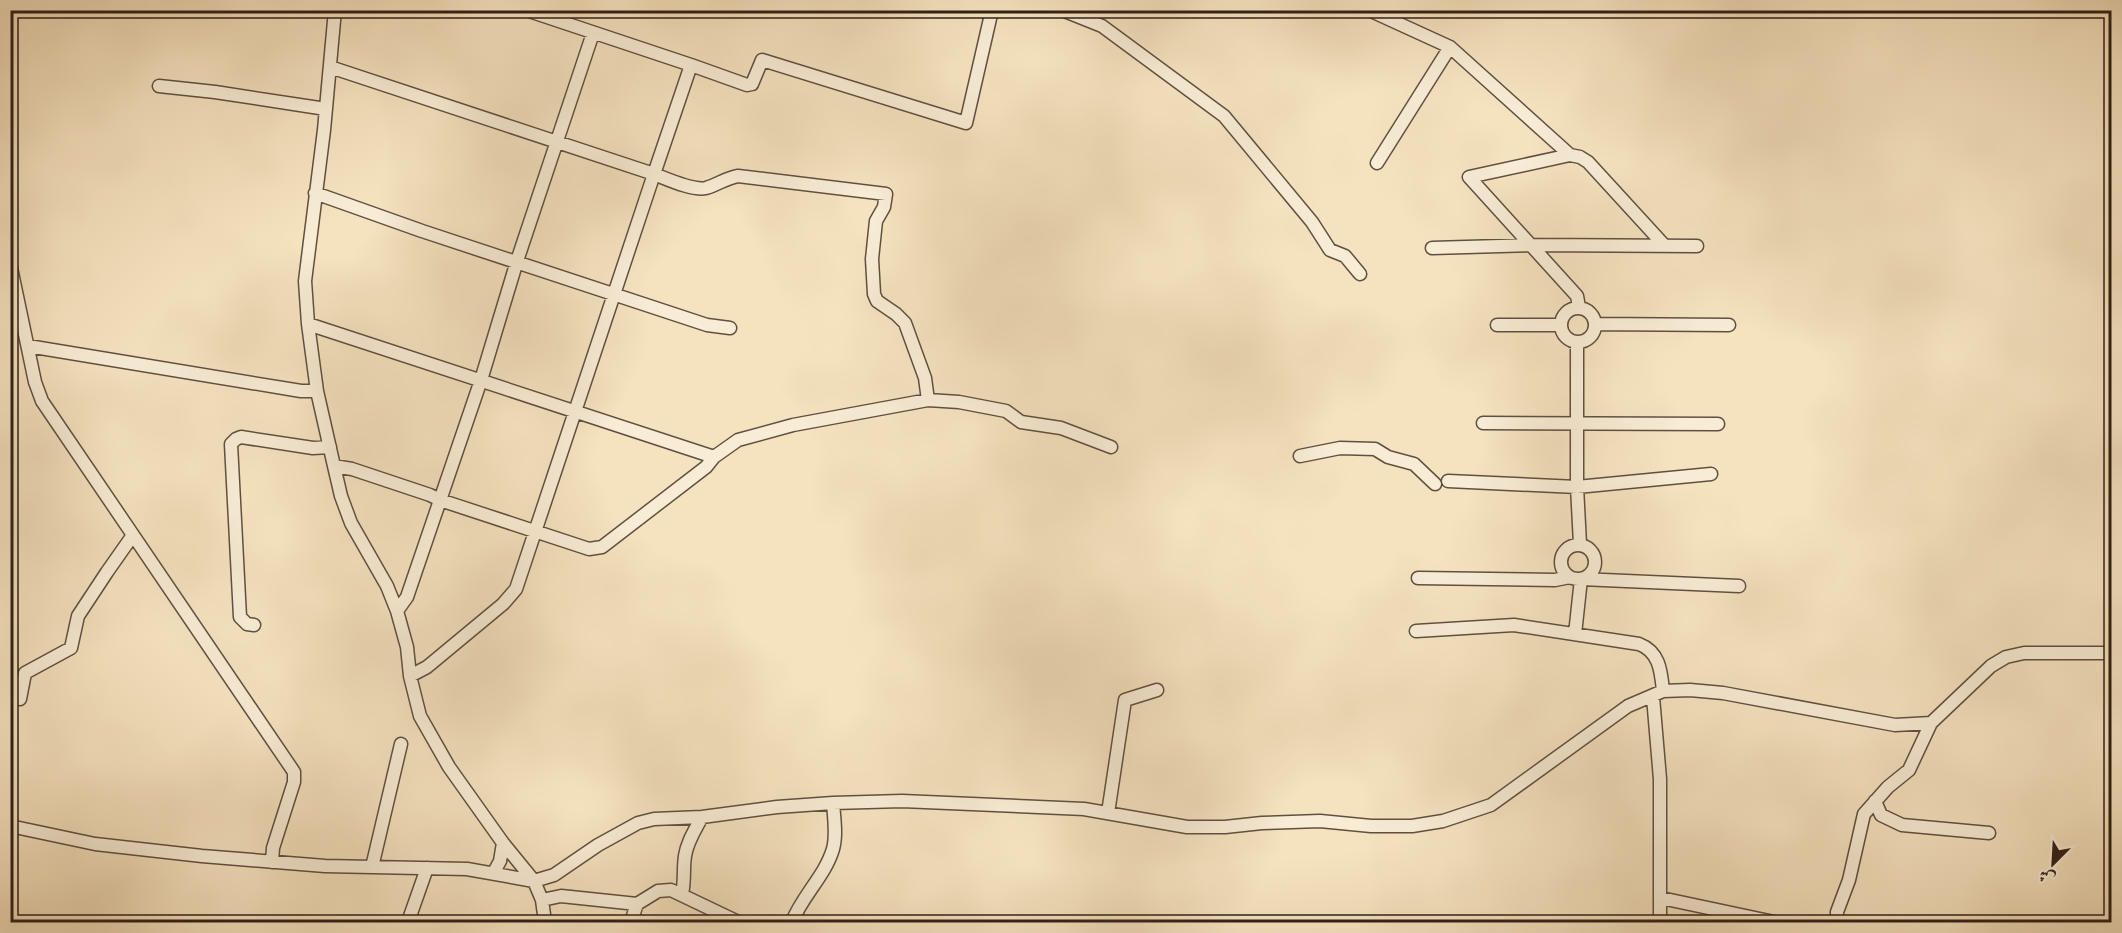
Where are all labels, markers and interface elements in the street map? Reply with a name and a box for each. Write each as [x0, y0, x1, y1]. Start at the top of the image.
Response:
north arrow [2023, 834, 2083, 894]
text: ش [2036, 864, 2059, 890]

